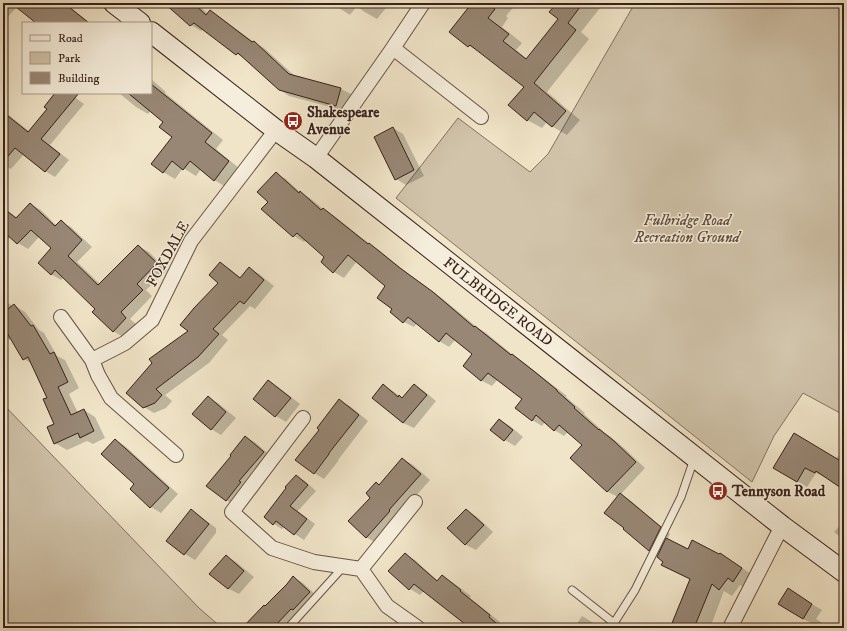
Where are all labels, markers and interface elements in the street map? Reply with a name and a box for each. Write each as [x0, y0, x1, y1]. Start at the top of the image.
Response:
legend [22, 22, 152, 94]
text: Road [58, 31, 83, 46]
text: Park [58, 51, 80, 66]
text: Building [58, 71, 99, 86]
place label: Shakespeare Avenue [306, 103, 380, 139]
bus stop icon: Shakespeare Avenue [282, 110, 304, 132]
park label: Fulbridge Road Recreation Ground [633, 211, 743, 247]
street label: FOXDALE [142, 217, 194, 290]
street label: FULBRIDGE ROAD [439, 253, 557, 351]
bus stop icon: Tennyson Road [707, 480, 729, 502]
place label: Tennyson Road [731, 482, 826, 501]

